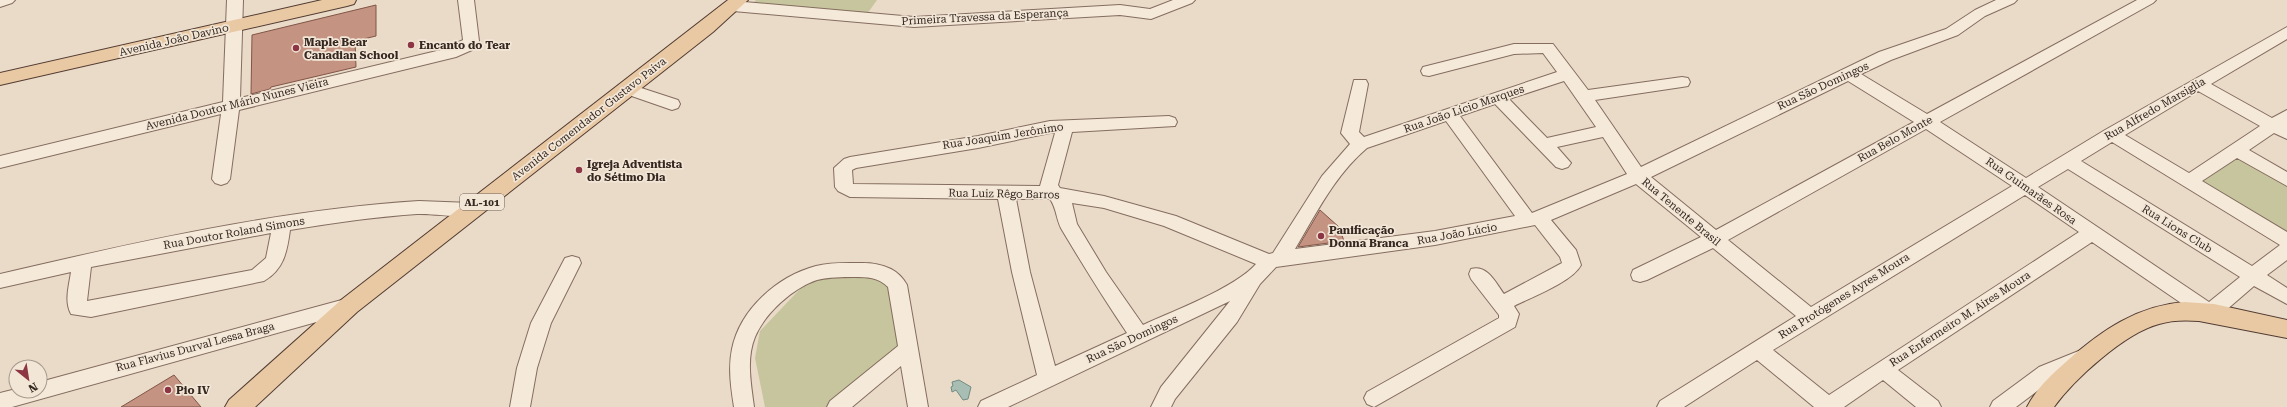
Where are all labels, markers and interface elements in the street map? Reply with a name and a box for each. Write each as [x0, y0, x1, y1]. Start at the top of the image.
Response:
street label: Primeira Travessa da Esperança [901, 6, 1069, 28]
street label: Avenida João Davino [118, 21, 230, 59]
place label: Maple Bear Canadian School [304, 36, 399, 62]
place label: Encanto do Tear [419, 39, 510, 52]
marker: Encanto do Tear [406, 40, 416, 50]
marker: Maple Bear Canadian School [291, 43, 301, 53]
street label: Avenida Comendador Gustavo Paiva [509, 55, 669, 183]
street label: Rua São Domingos [1775, 59, 1871, 113]
street label: Avenida Doutor Mário Nunes Vieira [144, 75, 330, 133]
street label: Rua Alfredo Marsiglia [2102, 75, 2208, 143]
street label: Rua João Lício Marques [1402, 82, 1526, 136]
street label: Rua Belo Monte [1855, 113, 1935, 165]
street label: Rua Joaquim Jerônimo [942, 120, 1065, 152]
street label: Rua Guimarães Rosa [1983, 155, 2079, 227]
place label: Igreja Adventista do Sétimo Dia [587, 158, 683, 184]
marker: Igreja Adventista do Sétimo Dia [574, 165, 584, 175]
street label: Rua Tenente Brasil [1639, 175, 1723, 249]
street label: Rua Luiz Rêgo Barros [948, 187, 1060, 201]
road number: AL-101 [460, 194, 504, 210]
street label: Rua Lions Club [2139, 202, 2215, 256]
street label: Rua Doutor Roland Simons [162, 214, 306, 252]
street label: Rua João Lúcio [1416, 221, 1498, 247]
place label: Panificação Donna Branca [1329, 224, 1409, 250]
marker: Panificação Donna Branca [1316, 231, 1326, 241]
street label: Rua Protógenes Ayres Moura [1776, 250, 1912, 342]
street label: Rua Enfermeiro M. Aires Moura [1887, 268, 2033, 370]
street label: Rua São Domingos [1084, 312, 1180, 366]
street label: Rua Flavius Durval Lessa Braga [114, 320, 276, 374]
north arrow [8, 359, 48, 399]
text: N [25, 379, 40, 395]
place label: Pio IV [176, 384, 210, 397]
marker: Pio IV [163, 385, 173, 395]

